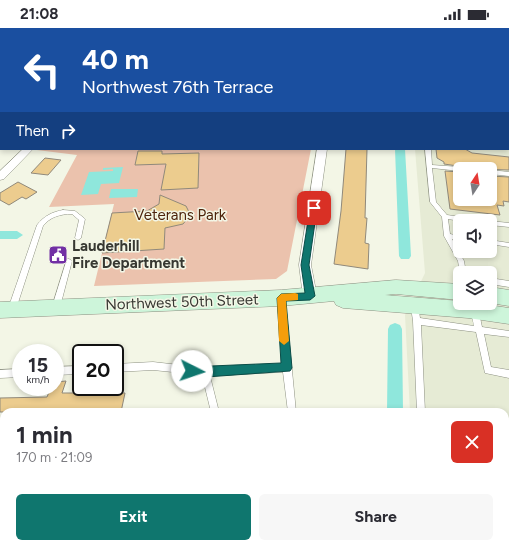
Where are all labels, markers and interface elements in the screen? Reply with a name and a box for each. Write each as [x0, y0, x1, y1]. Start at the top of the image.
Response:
text: 21:08 [20, 5, 58, 23]
text: 40 m [82, 42, 149, 76]
icon: left [16, 44, 68, 96]
text: Northwest 76th Terrace [82, 76, 273, 98]
icon: right [57, 120, 79, 142]
text: Then [16, 122, 49, 140]
north arrow [453, 162, 497, 206]
map controls [453, 162, 497, 310]
pin [297, 191, 331, 225]
icon: arrive [303, 197, 325, 219]
park label: Veterans Park [134, 206, 227, 224]
button: sound [453, 214, 497, 258]
place label: Lauderhill Fire Department [72, 237, 185, 272]
public building icon: Lauderhill Fire Department [47, 244, 69, 266]
button: layers [453, 266, 497, 310]
street label: Northwest 50th Street [105, 290, 259, 314]
speed limit sign: 20 [72, 344, 124, 396]
position arrow [171, 350, 213, 392]
text: 15 [28, 353, 48, 377]
text: km/h [27, 373, 49, 386]
text: 1 min [16, 420, 73, 449]
button: close [451, 421, 493, 463]
text: 170 m · 21:09 [16, 450, 92, 465]
button: Exit [16, 494, 251, 540]
button: Share [259, 494, 493, 540]

